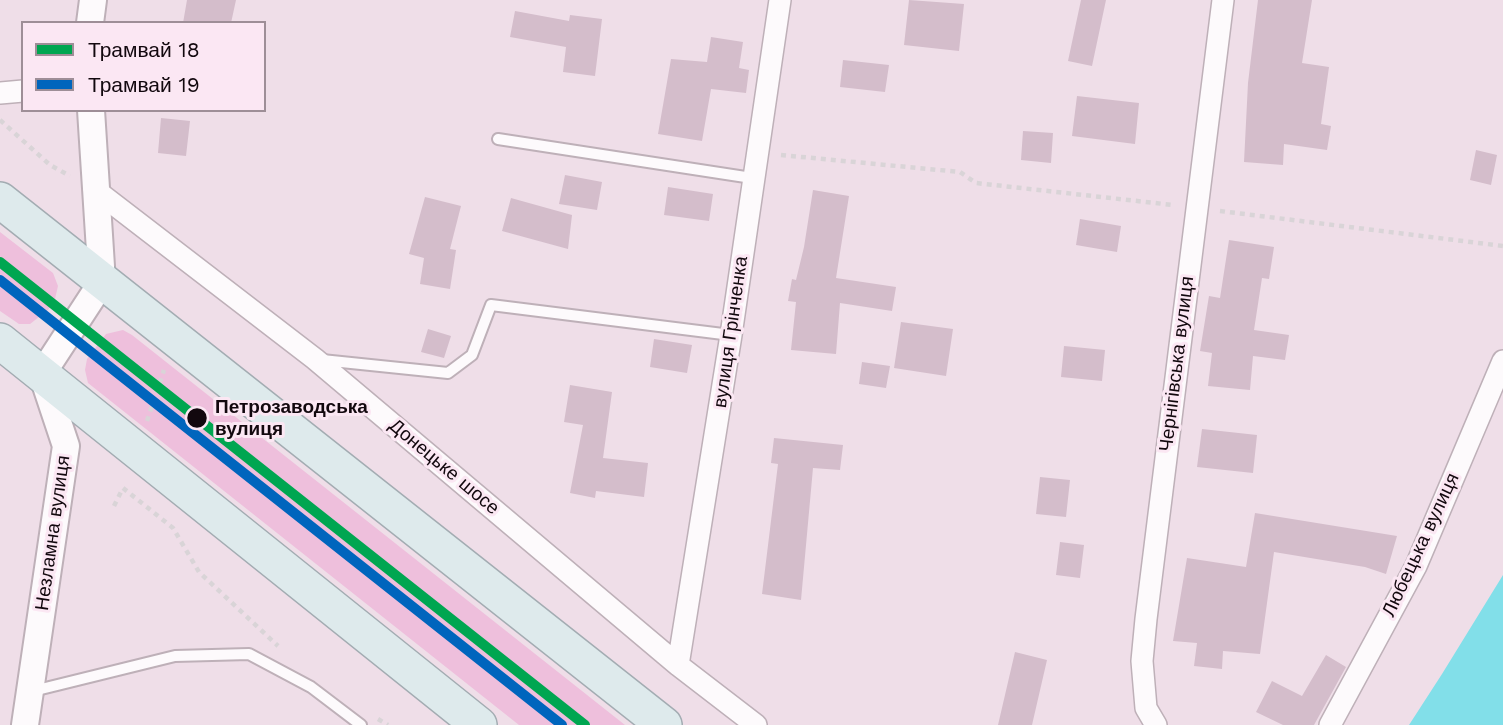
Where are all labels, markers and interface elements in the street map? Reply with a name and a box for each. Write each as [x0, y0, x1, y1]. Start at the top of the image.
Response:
legend [21, 21, 266, 112]
text: Трамвай 18 [88, 37, 200, 62]
text: Трамвай 19 [88, 72, 200, 97]
street label: вулиця Грінченка [709, 255, 753, 409]
street label: Чернігівська вулиця [1155, 275, 1199, 453]
place label: Петрозаводська вулиця [215, 396, 368, 440]
marker: Петрозаводська вулиця [185, 406, 209, 430]
street label: Донецьке шосе [384, 414, 504, 520]
street label: Незламна вулиця [31, 454, 75, 612]
street label: Любецька вулиця [1378, 469, 1464, 621]

